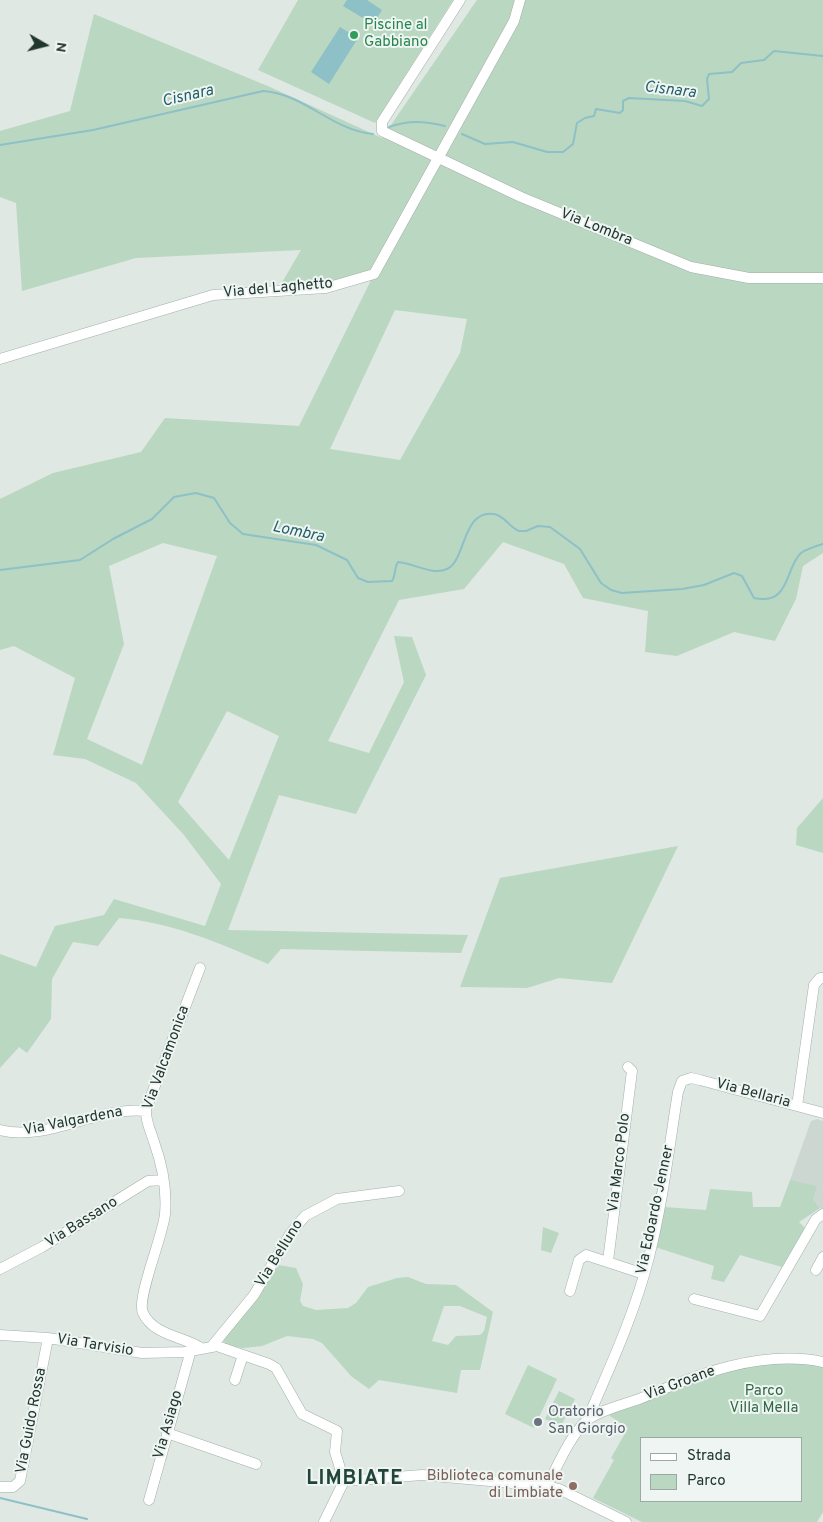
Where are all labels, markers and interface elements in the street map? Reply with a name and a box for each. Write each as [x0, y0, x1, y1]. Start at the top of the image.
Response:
place label: Piscine al Gabbiano [364, 17, 428, 52]
north arrow [20, 20, 70, 70]
marker: Piscine al Gabbiano [348, 29, 360, 41]
text: N [51, 41, 69, 53]
water label: Cisnara [643, 78, 697, 104]
water label: Cisnara [160, 82, 216, 112]
street label: Via Lombra [557, 205, 635, 251]
street label: Via del Laghetto [223, 275, 333, 303]
water label: Lombra [270, 518, 326, 548]
street label: Via Valcamonica [140, 1003, 194, 1113]
street label: Via Bellaria [714, 1075, 792, 1113]
street label: Via Valgardena [22, 1104, 124, 1140]
street label: Via Marco Polo [605, 1112, 635, 1214]
street label: Via Edoardo Jenner [633, 1144, 679, 1276]
street label: Via Bassano [42, 1194, 122, 1252]
street label: Via Belluno [252, 1217, 308, 1291]
street label: Via Tarvisio [55, 1331, 135, 1361]
street label: Via Groane [642, 1363, 718, 1405]
street label: Via Guido Rossa [13, 1367, 51, 1475]
park label: Parco Villa Mella [730, 1383, 798, 1418]
street label: Via Asiago [151, 1388, 187, 1462]
place label: Oratorio San Giorgio [548, 1404, 626, 1439]
marker: Oratorio San Giorgio [532, 1416, 544, 1428]
legend [640, 1437, 803, 1502]
text: Strada [687, 1447, 731, 1466]
district label: LIMBIATE [305, 1468, 405, 1492]
place label: Biblioteca comunale di Limbiate [427, 1468, 563, 1503]
text: Parco [687, 1472, 726, 1491]
marker: Biblioteca comunale di Limbiate [567, 1480, 579, 1492]

